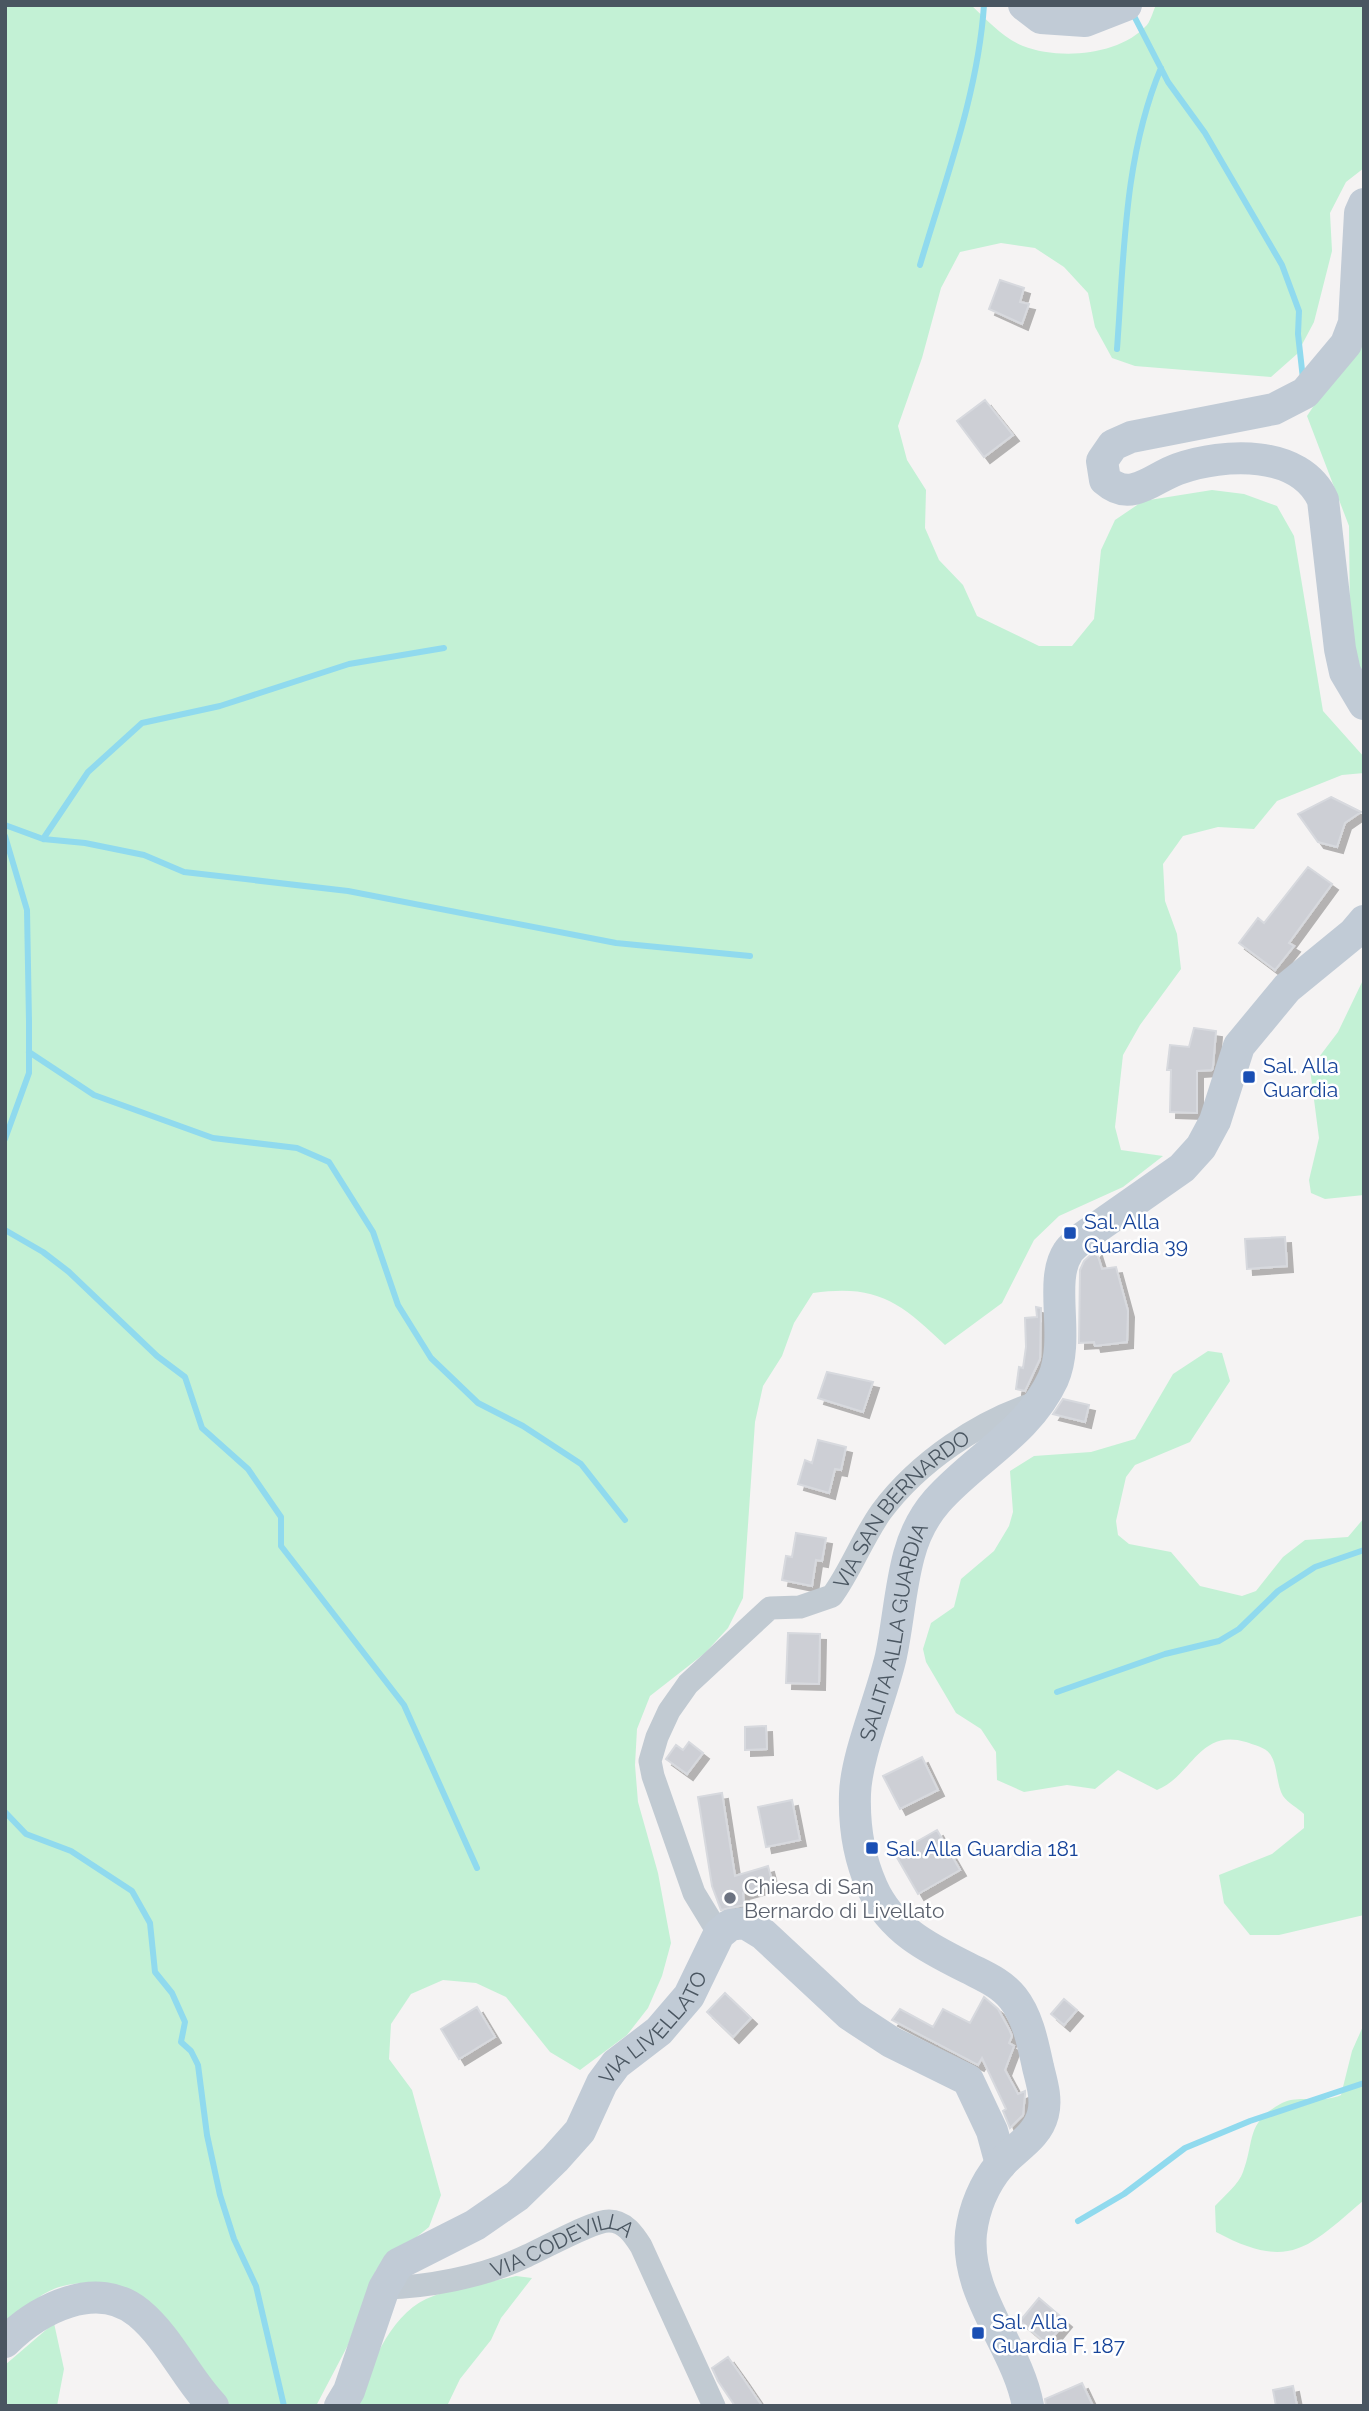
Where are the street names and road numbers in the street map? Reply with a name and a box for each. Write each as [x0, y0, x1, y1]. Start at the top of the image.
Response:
street label: VIA SAN BERNARDO [828, 1424, 974, 1593]
street label: SALITA ALLA GUARDIA [854, 1518, 933, 1744]
street label: VIA LIVELLATO [593, 1967, 712, 2089]
street label: VIA CODEVILLA [487, 2208, 640, 2282]

